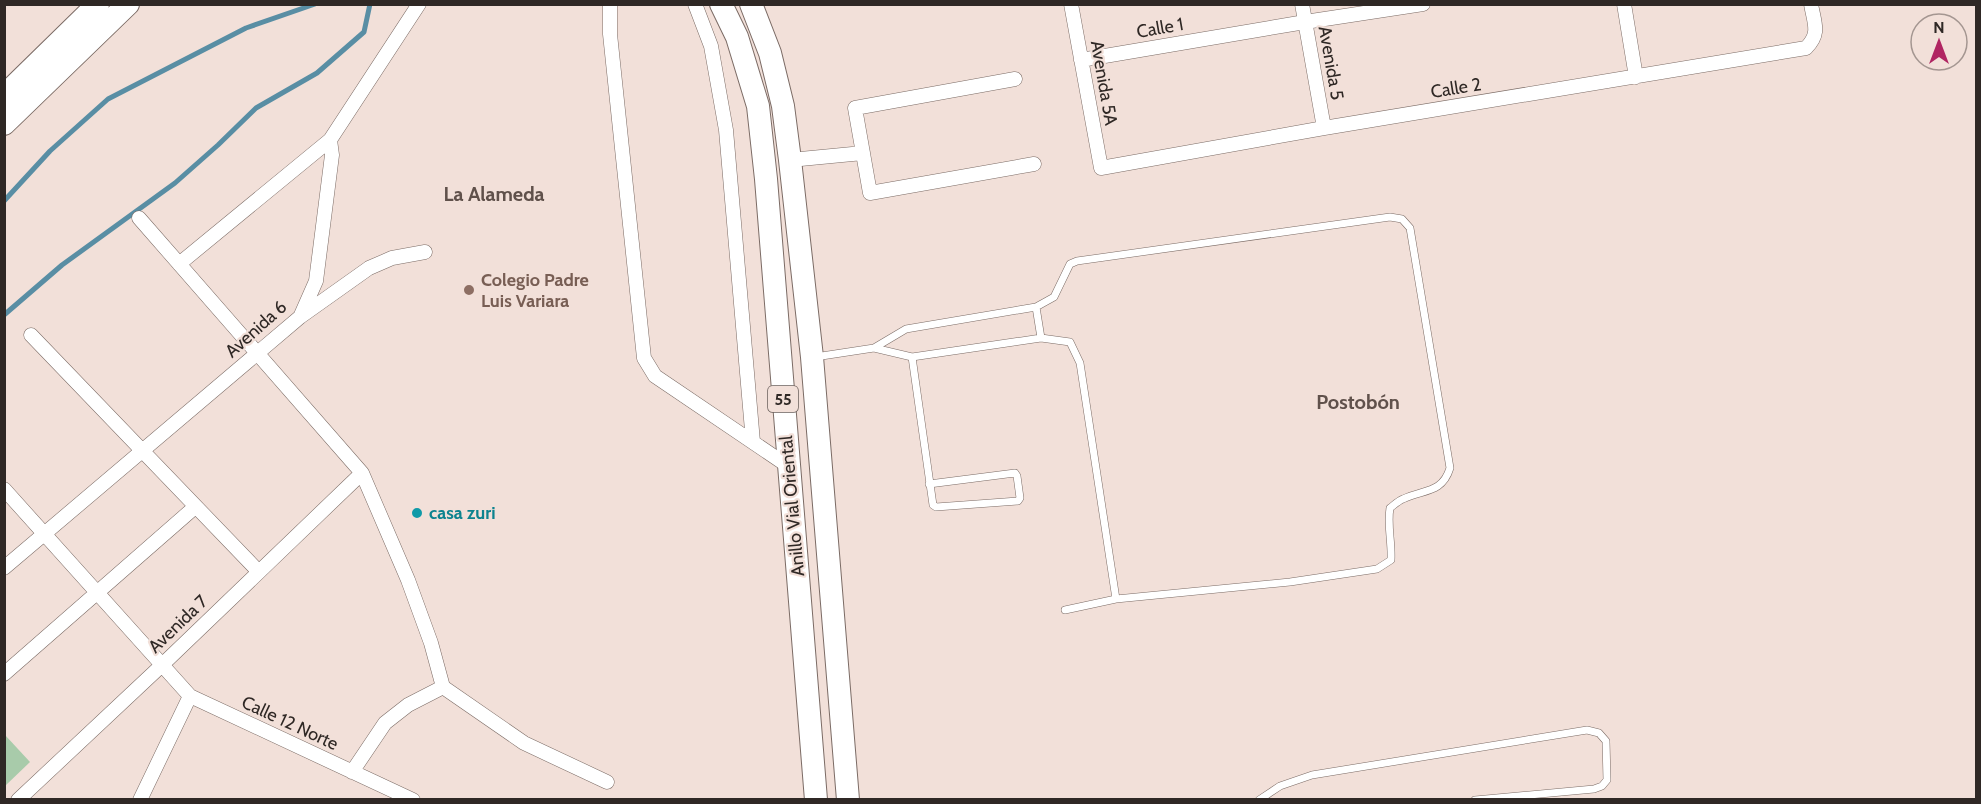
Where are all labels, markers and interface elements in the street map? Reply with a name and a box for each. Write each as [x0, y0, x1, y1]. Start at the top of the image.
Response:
north arrow [1909, 12, 1969, 72]
street label: Calle 1 [1135, 13, 1185, 43]
text: N [1933, 18, 1945, 37]
street label: Avenida 5 [1314, 24, 1348, 102]
street label: Avenida 5A [1086, 39, 1122, 127]
street label: Calle 2 [1429, 73, 1483, 103]
district label: La Alameda [443, 182, 545, 206]
place label: Colegio Padre Luis Variara [481, 269, 589, 312]
marker: Colegio Padre Luis Variara [462, 283, 476, 297]
street label: Avenida 6 [221, 296, 291, 362]
road number: 55 [768, 386, 798, 412]
district label: Postobón [1316, 390, 1400, 414]
street label: Anillo Vial Oriental [775, 434, 809, 577]
place label: casa zuri [429, 502, 495, 524]
marker: casa zuri [410, 506, 424, 520]
street label: Avenida 7 [144, 590, 212, 658]
street label: Calle 12 Norte [238, 691, 342, 755]

